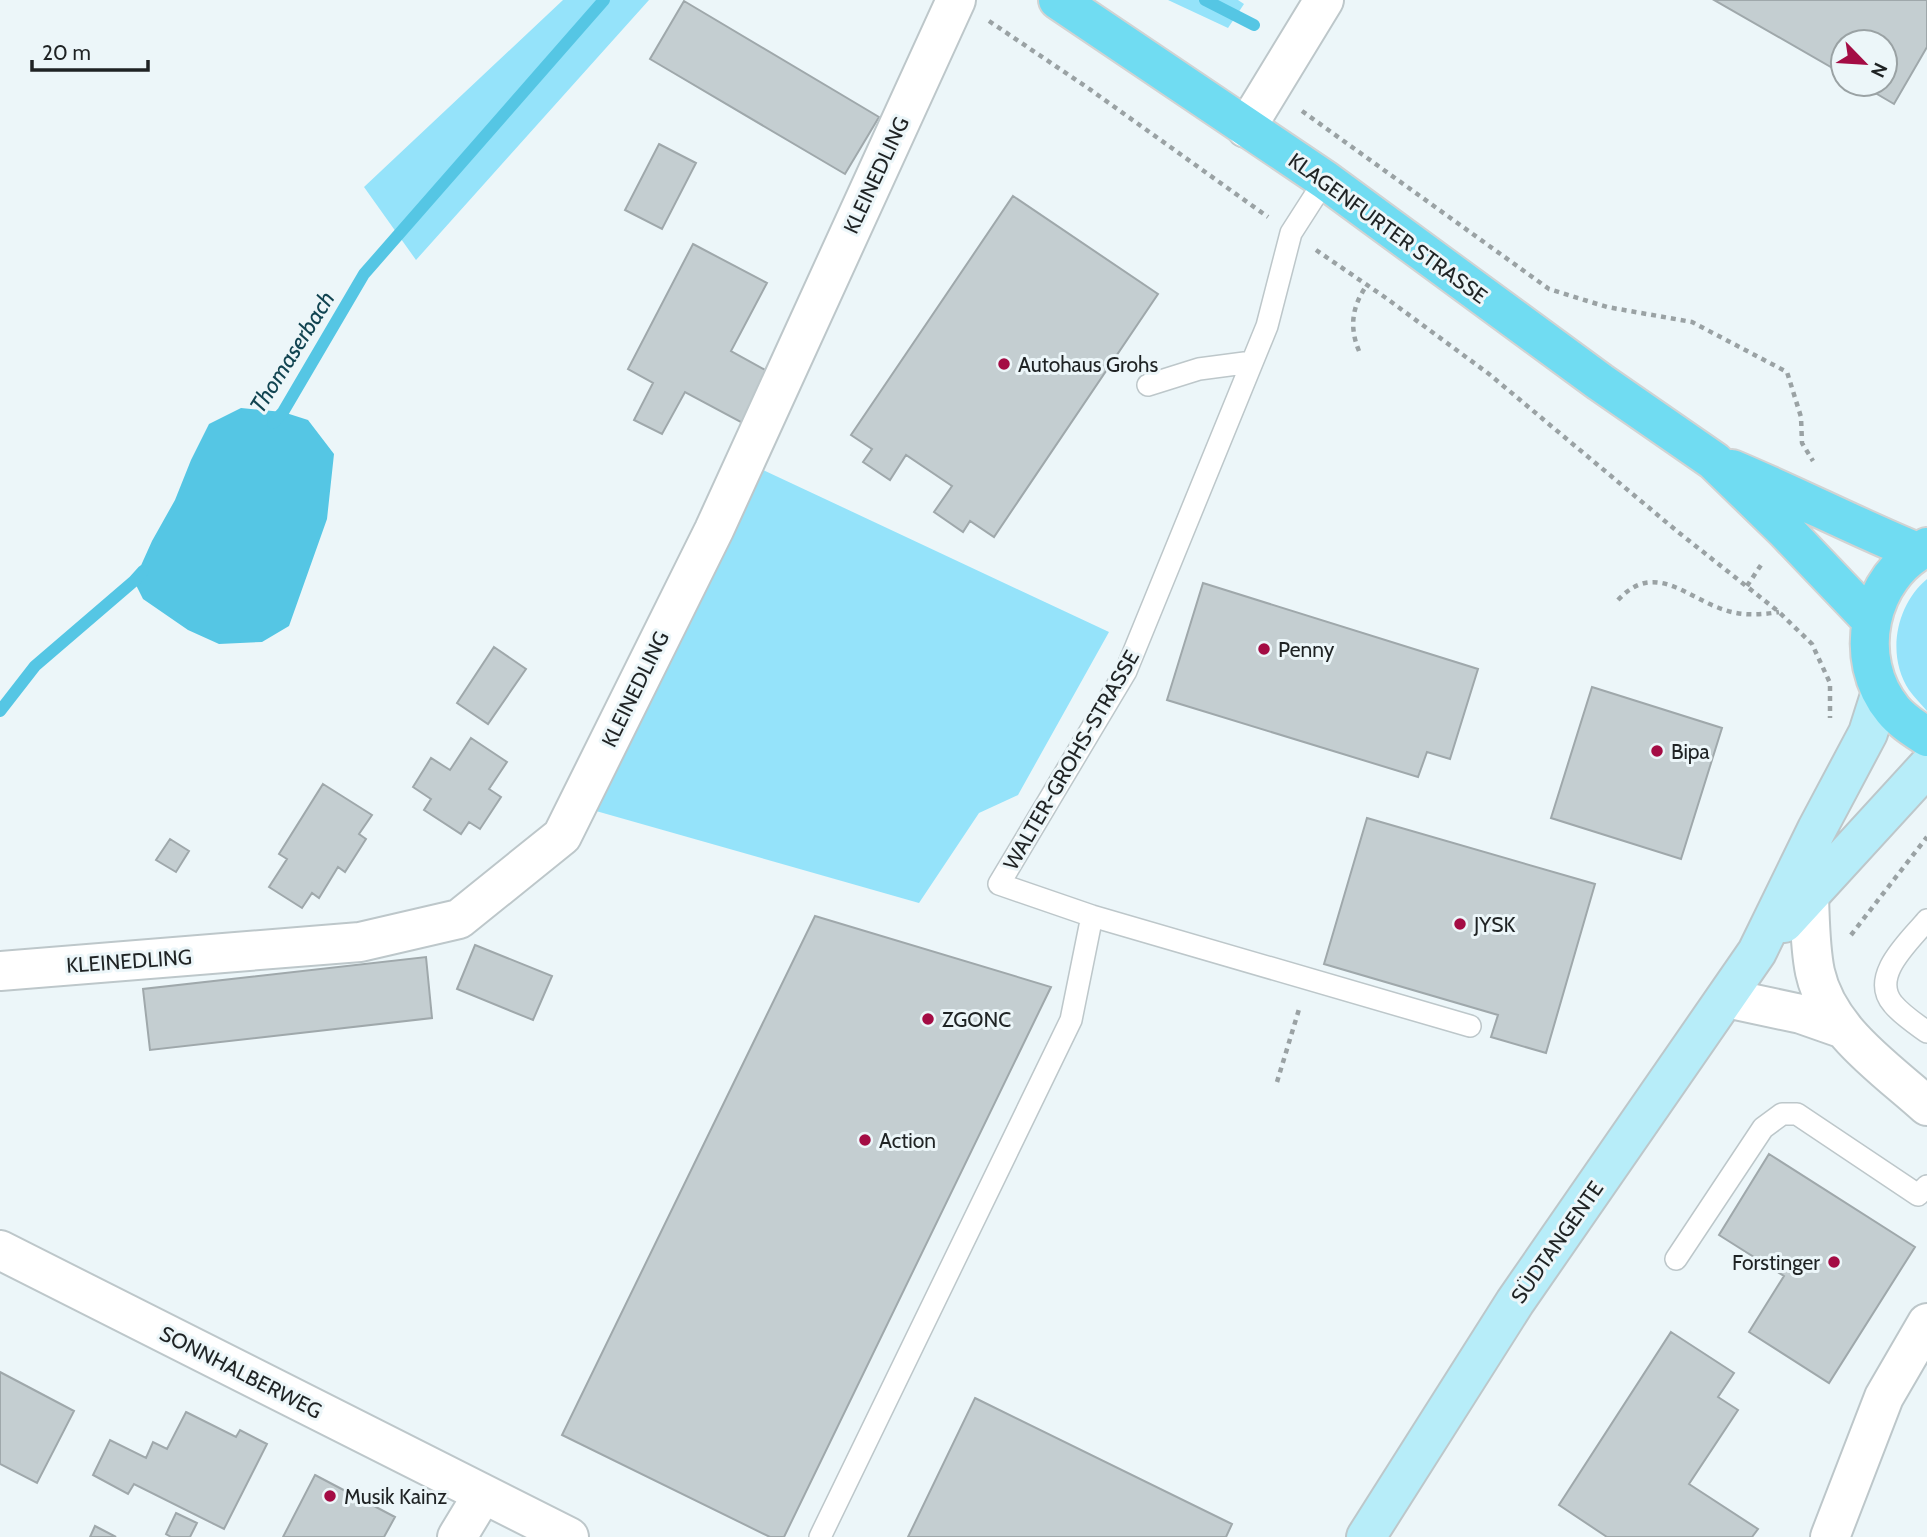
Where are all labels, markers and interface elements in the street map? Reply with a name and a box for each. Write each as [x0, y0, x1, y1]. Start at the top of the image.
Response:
scale bar [32, 28, 147, 72]
north arrow [1829, 28, 1899, 98]
text: 20 m [42, 40, 91, 65]
text: N [1866, 59, 1892, 81]
street label: KLEINEDLING [838, 113, 914, 237]
street label: KLAGENFURTER STRASSE [1284, 147, 1492, 309]
water label: Thomaserbach [244, 286, 340, 418]
place label: Autohaus Grohs [1018, 352, 1158, 377]
marker: Autohaus Grohs [996, 356, 1012, 372]
street label: KLEINEDLING [596, 627, 674, 751]
place label: Penny [1278, 637, 1335, 662]
marker: Penny [1256, 641, 1272, 657]
street label: WALTER-GROHS-STRASSE [998, 646, 1144, 874]
place label: Bipa [1671, 739, 1710, 764]
marker: Bipa [1649, 743, 1665, 759]
place label: JYSK [1473, 912, 1516, 937]
marker: JYSK [1452, 916, 1468, 932]
street label: KLEINEDLING [65, 944, 193, 978]
place label: ZGONC [942, 1007, 1011, 1032]
marker: ZGONC [920, 1011, 936, 1027]
place label: Action [879, 1128, 936, 1153]
marker: Action [857, 1132, 873, 1148]
street label: SÜDTANGENTE [1506, 1176, 1608, 1308]
place label: Forstinger [1732, 1250, 1820, 1275]
marker: Forstinger [1826, 1254, 1842, 1270]
street label: SONNHALBERWEG [156, 1320, 326, 1424]
place label: Musik Kainz [344, 1484, 447, 1509]
marker: Musik Kainz [322, 1488, 338, 1504]

